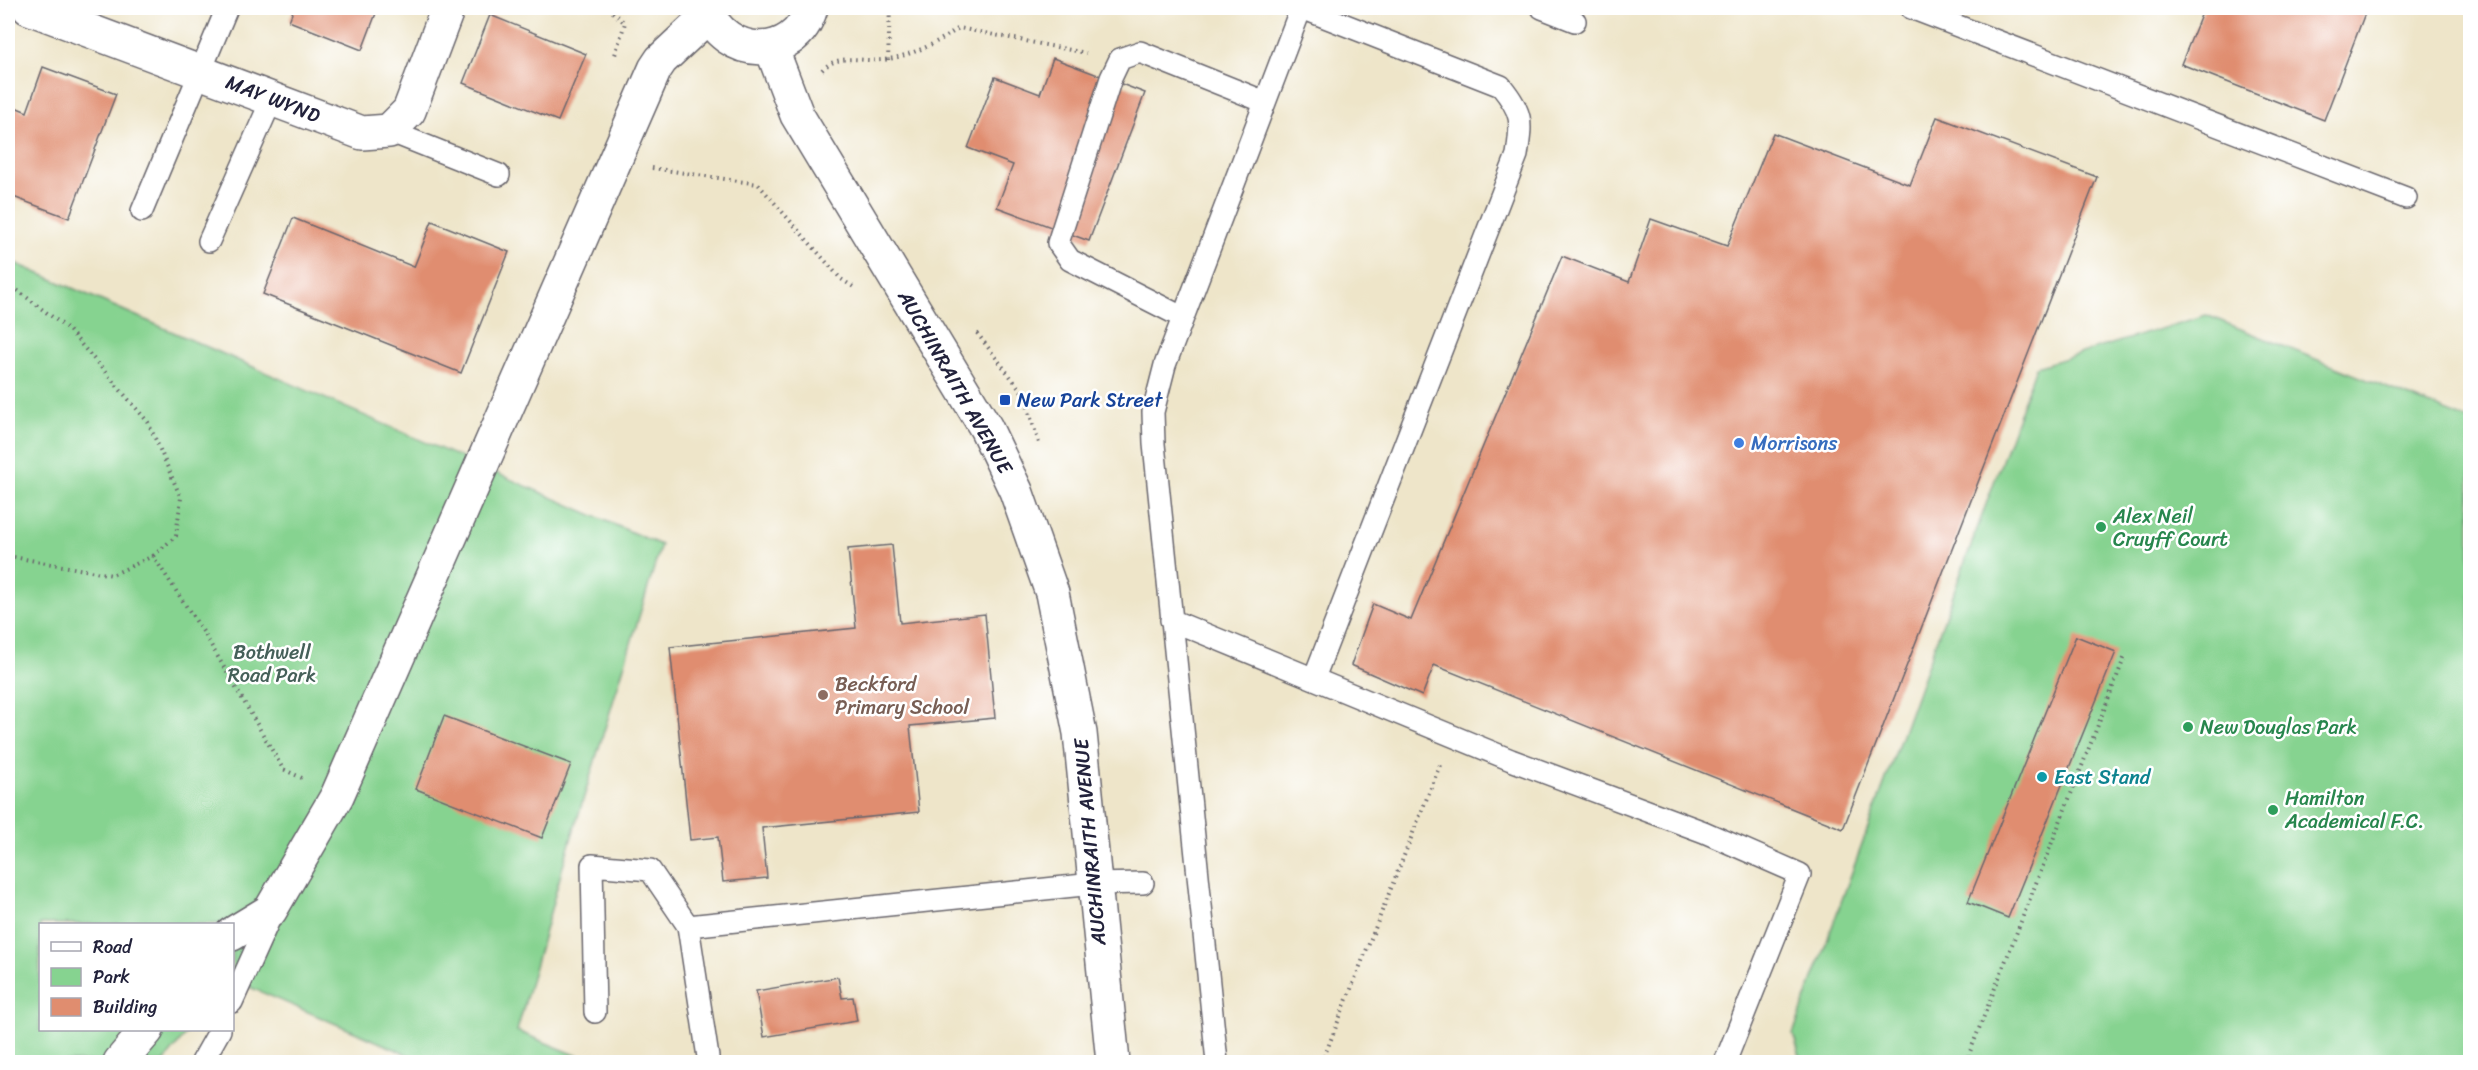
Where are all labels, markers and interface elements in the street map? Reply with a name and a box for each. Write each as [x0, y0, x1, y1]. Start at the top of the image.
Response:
street label: MAY WYND [221, 65, 325, 133]
street label: AUCHINRAITH AVENUE [888, 283, 1023, 482]
place label: New Park Street [1017, 383, 1163, 418]
marker: New Park Street [998, 393, 1012, 407]
place label: Morrisons [1751, 426, 1838, 461]
marker: Morrisons [1732, 436, 1746, 450]
place label: Alex Neil Cruyff Court [2112, 499, 2228, 557]
marker: Alex Neil Cruyff Court [2094, 520, 2108, 534]
park label: Bothwell Road Park [228, 635, 316, 693]
place label: Beckford Primary School [835, 667, 970, 725]
marker: Beckford Primary School [816, 688, 830, 702]
place label: New Douglas Park [2200, 710, 2357, 745]
marker: New Douglas Park [2181, 720, 2195, 734]
street label: AUCHINRAITH AVENUE [1063, 735, 1117, 948]
place label: East Stand [2054, 760, 2152, 795]
marker: East Stand [2035, 770, 2049, 784]
place label: Hamilton Academical F.C. [2284, 781, 2424, 839]
marker: Hamilton Academical F.C. [2266, 803, 2280, 817]
legend [39, 923, 234, 1031]
text: Road [93, 931, 133, 963]
text: Park [93, 961, 130, 993]
text: Building [93, 991, 157, 1023]

